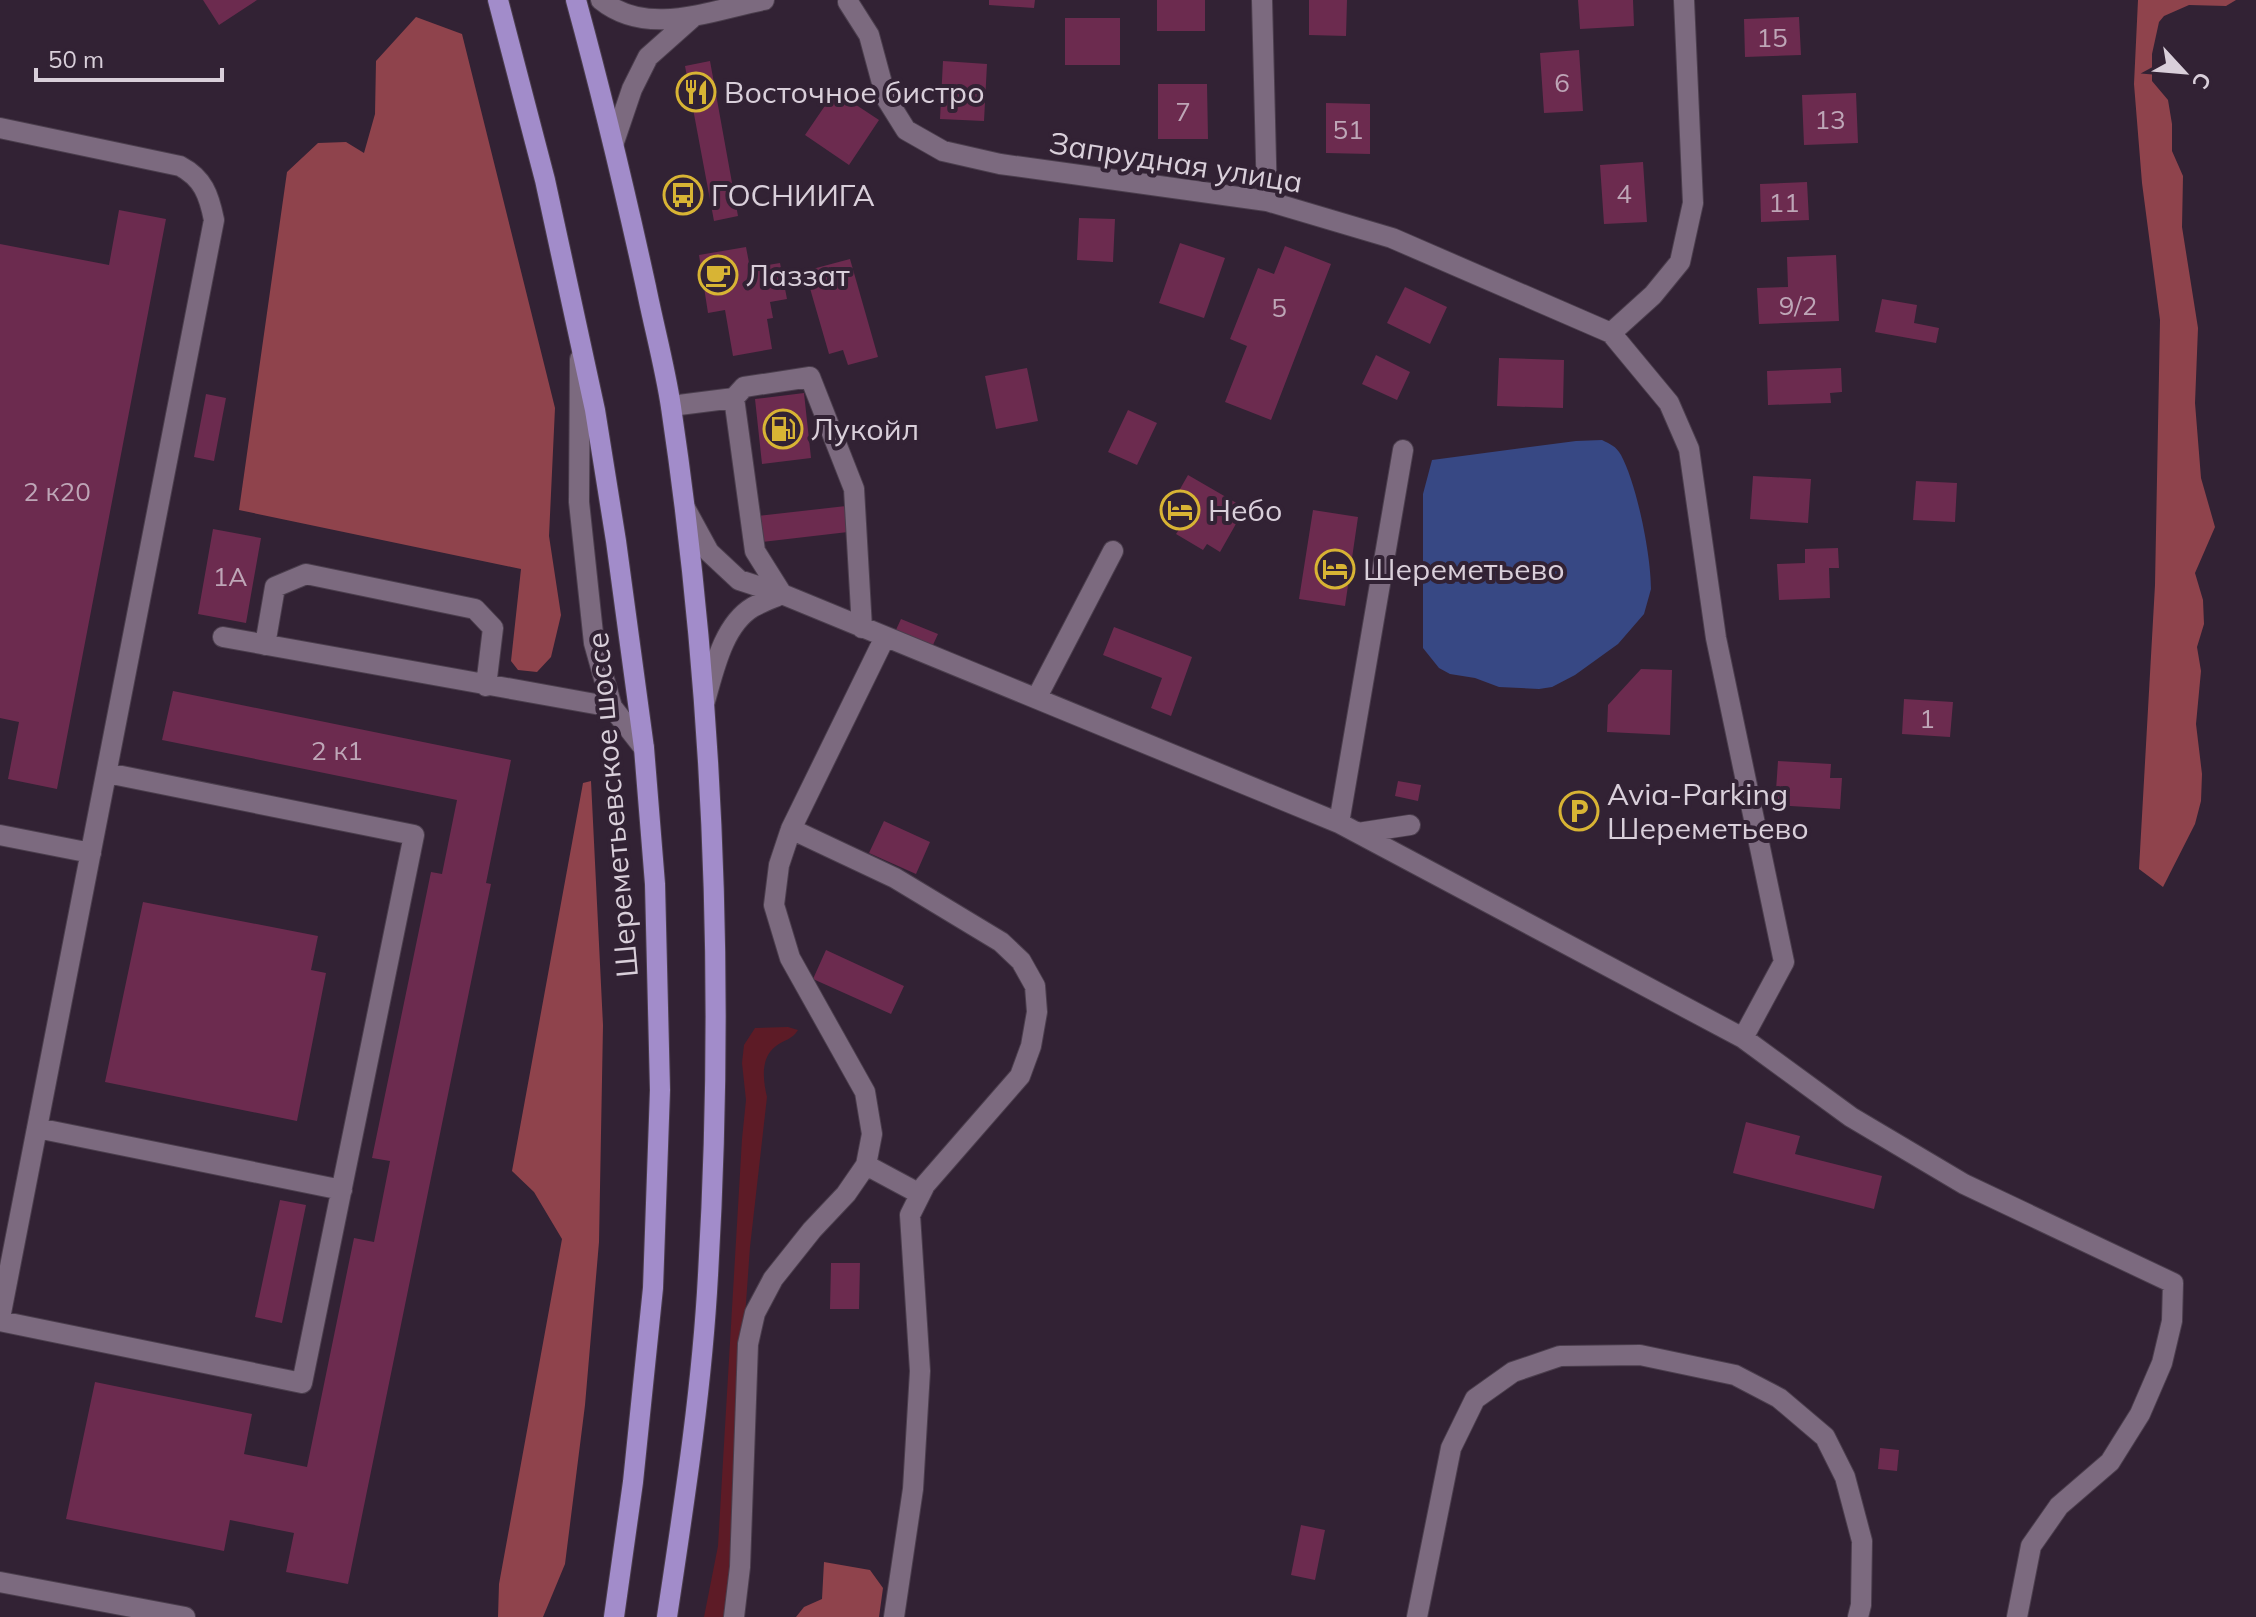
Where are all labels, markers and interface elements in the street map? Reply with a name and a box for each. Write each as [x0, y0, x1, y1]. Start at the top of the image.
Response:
house number: 15 [1756, 21, 1788, 54]
scale bar [36, 32, 222, 82]
north arrow [2144, 32, 2224, 112]
text: 50 m [48, 44, 104, 74]
house number: 6 [1554, 66, 1570, 99]
text: С [2186, 68, 2218, 94]
restaurant icon: Восточное бистро [675, 71, 717, 113]
place label: Восточное бистро [724, 73, 985, 111]
house number: 7 [1175, 95, 1191, 128]
house number: 13 [1814, 103, 1846, 136]
house number: 51 [1332, 113, 1364, 146]
street label: Запрудная улица [1047, 123, 1305, 201]
bus stop icon: ГОСНИИГА [662, 174, 704, 216]
place label: ГОСНИИГА [711, 176, 875, 214]
house number: 4 [1616, 177, 1632, 210]
house number: 11 [1768, 186, 1800, 219]
cafe icon: Лаззат [697, 254, 739, 296]
place label: Лаззат [746, 256, 850, 294]
house number: 9/2 [1779, 289, 1817, 322]
house number: 5 [1271, 291, 1287, 324]
fuel station icon: Лукойл [762, 408, 804, 450]
place label: Лукойл [811, 410, 919, 448]
house number: 2 к20 [23, 475, 91, 508]
hotel icon: Небо [1159, 489, 1201, 531]
place label: Небо [1208, 491, 1283, 529]
hotel icon: Шереметьево [1314, 548, 1356, 590]
place label: Шереметьево [1363, 550, 1565, 588]
house number: 1А [213, 560, 247, 593]
street label: Шереметьевское шоссе [578, 631, 646, 979]
house number: 1 [1919, 702, 1935, 735]
house number: 2 к1 [311, 734, 363, 767]
place label: Avia-Parking Шереметьево [1607, 775, 1809, 847]
parking icon: Avia-Parking Шереметьево [1558, 790, 1600, 832]

